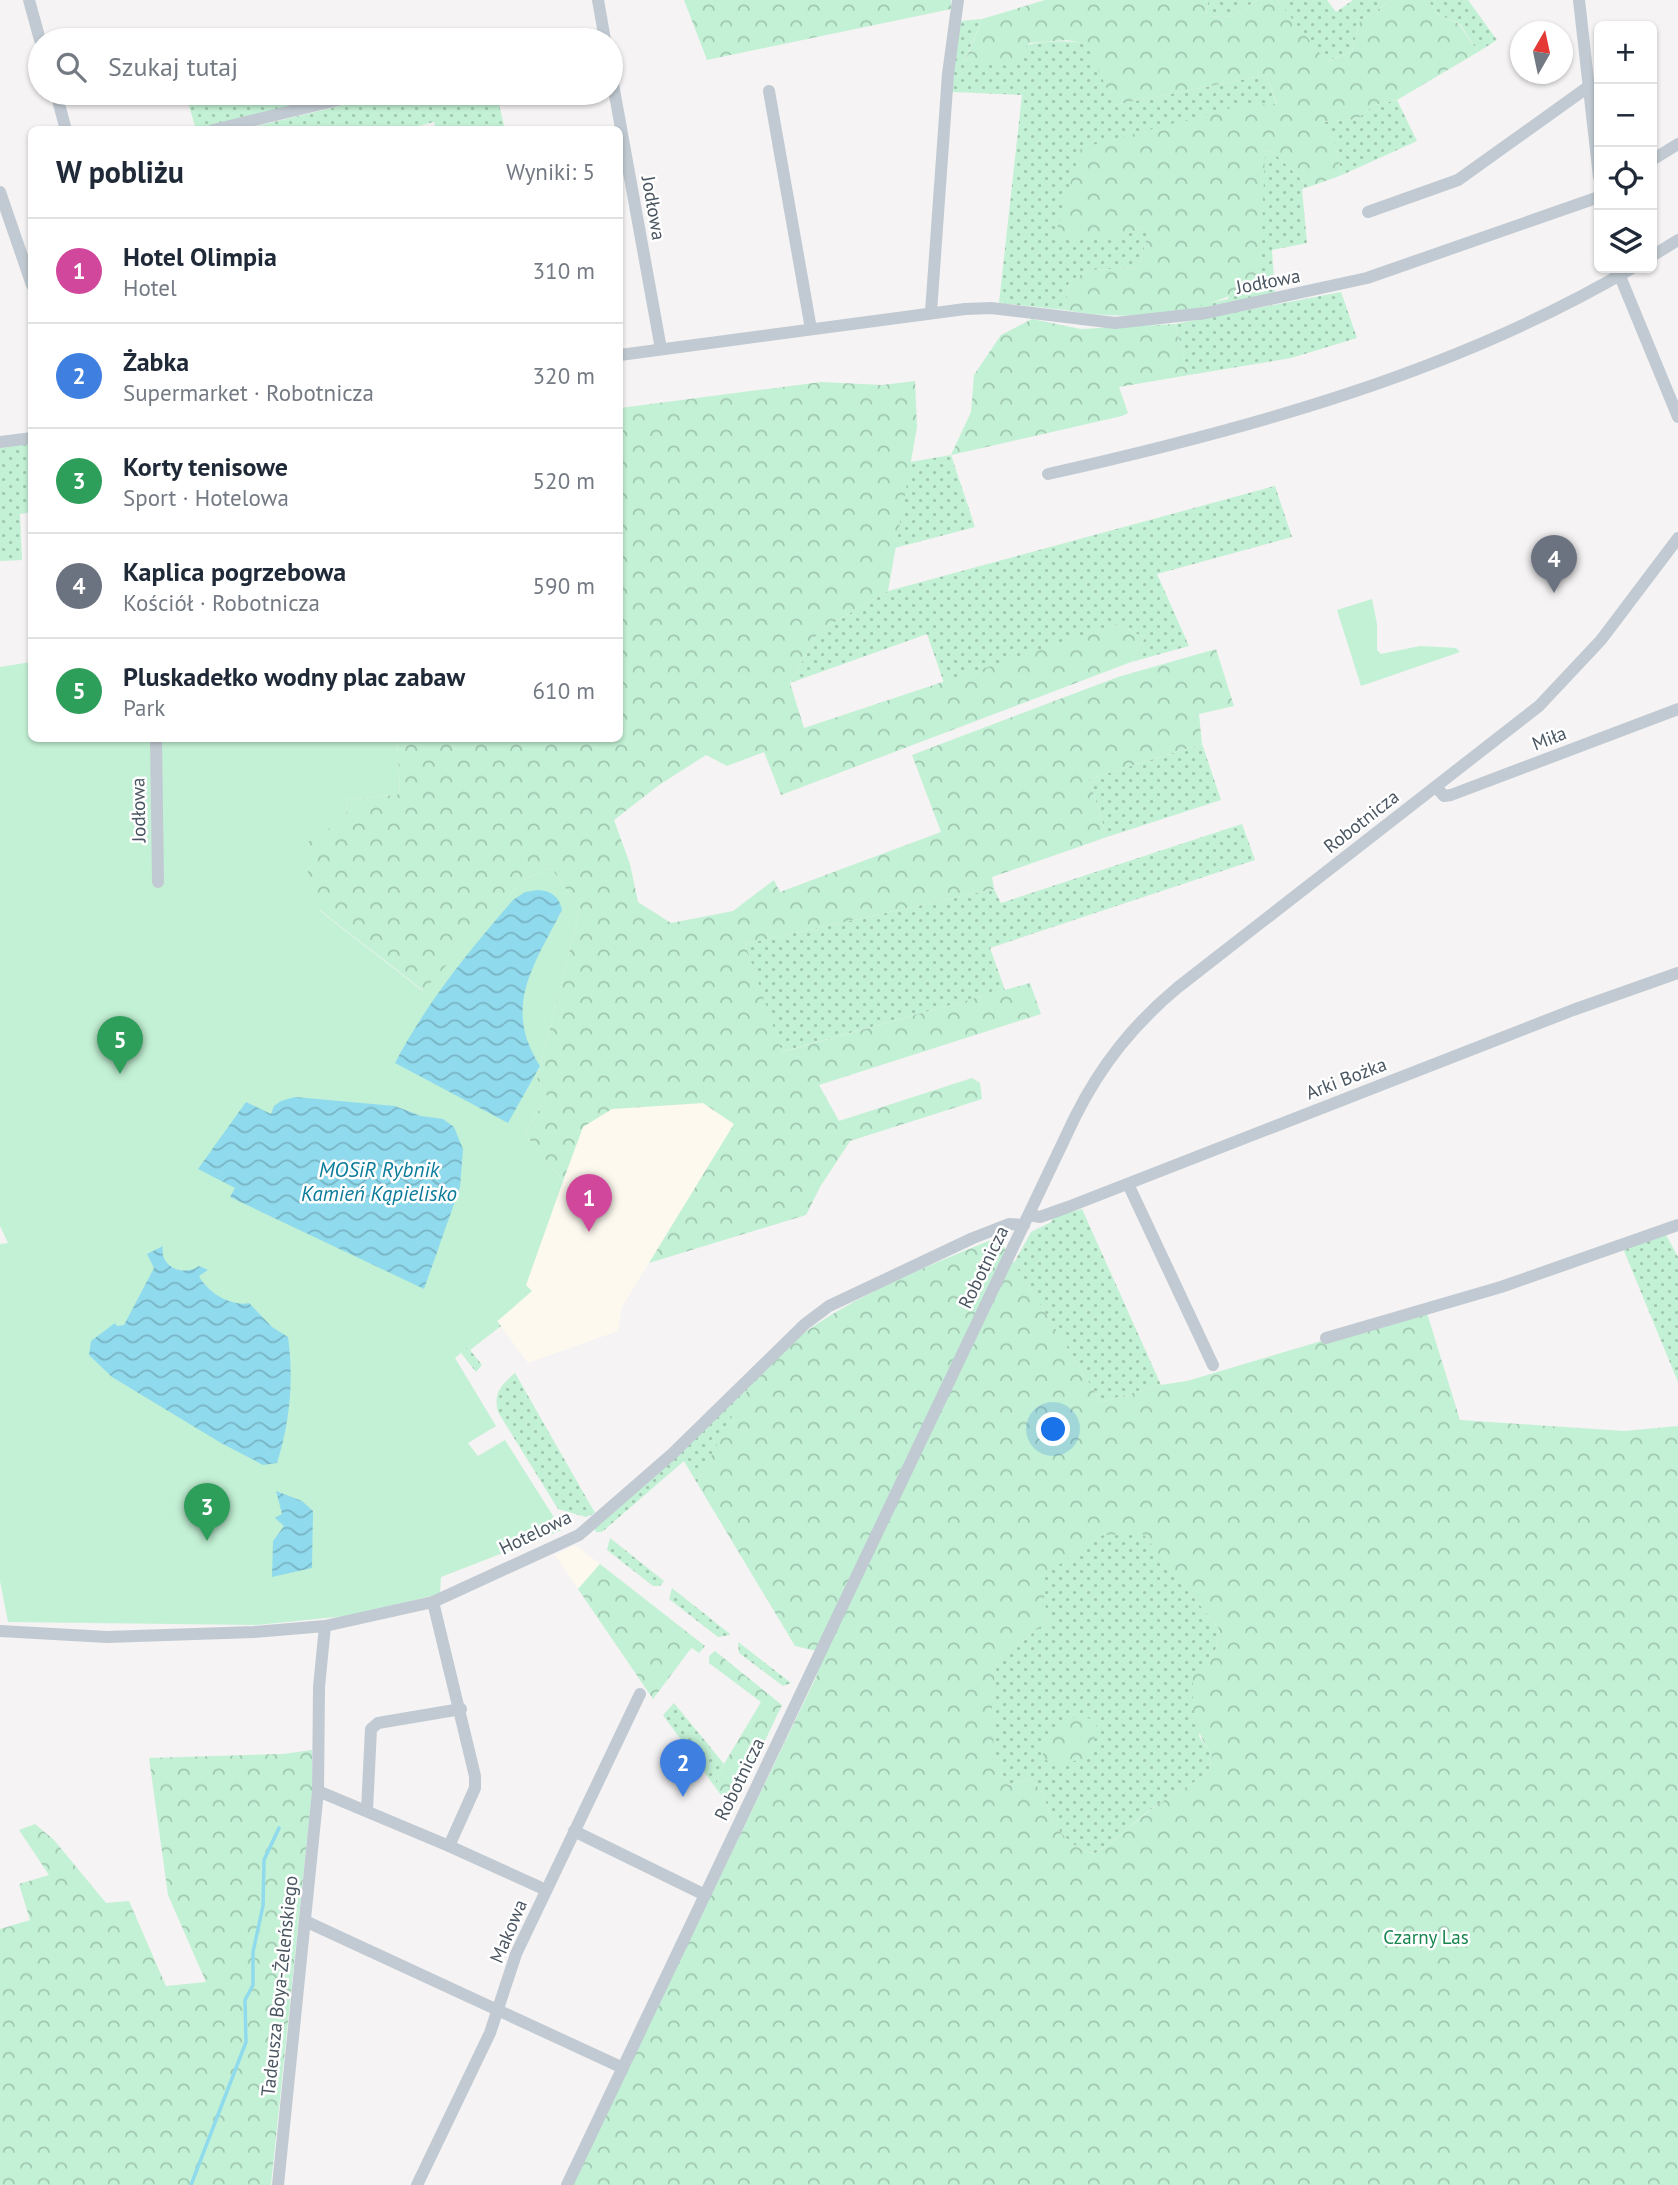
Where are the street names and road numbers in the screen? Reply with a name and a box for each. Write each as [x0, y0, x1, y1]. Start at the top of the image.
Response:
street label: Jodłowa [636, 173, 671, 242]
street label: Jodłowa [1233, 263, 1302, 299]
street label: Miła [1528, 721, 1570, 755]
street label: Jodłowa [125, 777, 151, 844]
street label: Robotnicza [1318, 784, 1404, 858]
street label: Arki Bożka [1302, 1052, 1390, 1104]
street label: Robotnicza [953, 1222, 1013, 1312]
street label: Hotelowa [495, 1504, 575, 1560]
street label: Robotnicza [709, 1734, 769, 1824]
street label: Tadeusza Boya-Żeleńskiego [255, 1874, 303, 2098]
street label: Makowa [484, 1896, 532, 1966]

